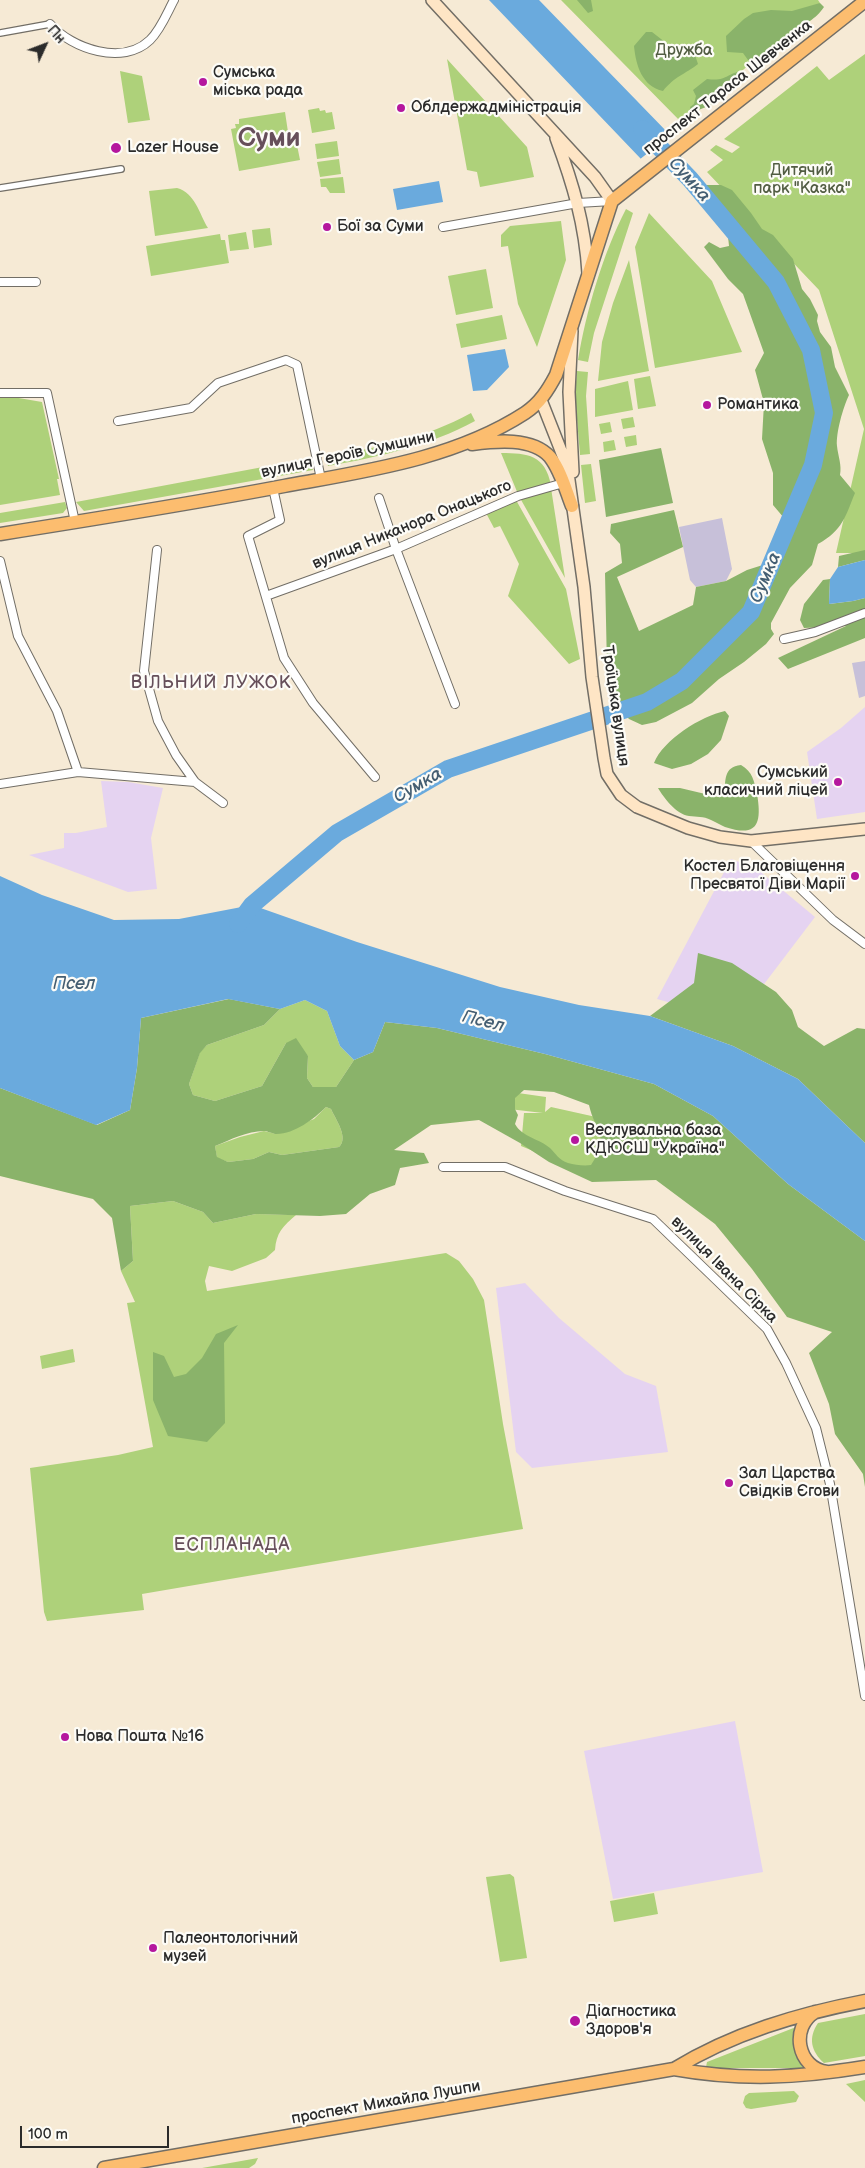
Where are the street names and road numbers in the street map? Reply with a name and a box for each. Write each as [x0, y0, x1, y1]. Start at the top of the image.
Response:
street label: проспект Тараса Шевченка [640, 16, 816, 160]
street label: вулиця Героїв Сумщини [260, 427, 436, 483]
street label: вулиця Никанора Онацького [310, 476, 514, 574]
street label: Троїцька вулиця [597, 644, 633, 768]
street label: вулиця Івана Сірка [667, 1213, 781, 1327]
street label: проспект Михайла Лушпи [290, 2077, 482, 2129]

